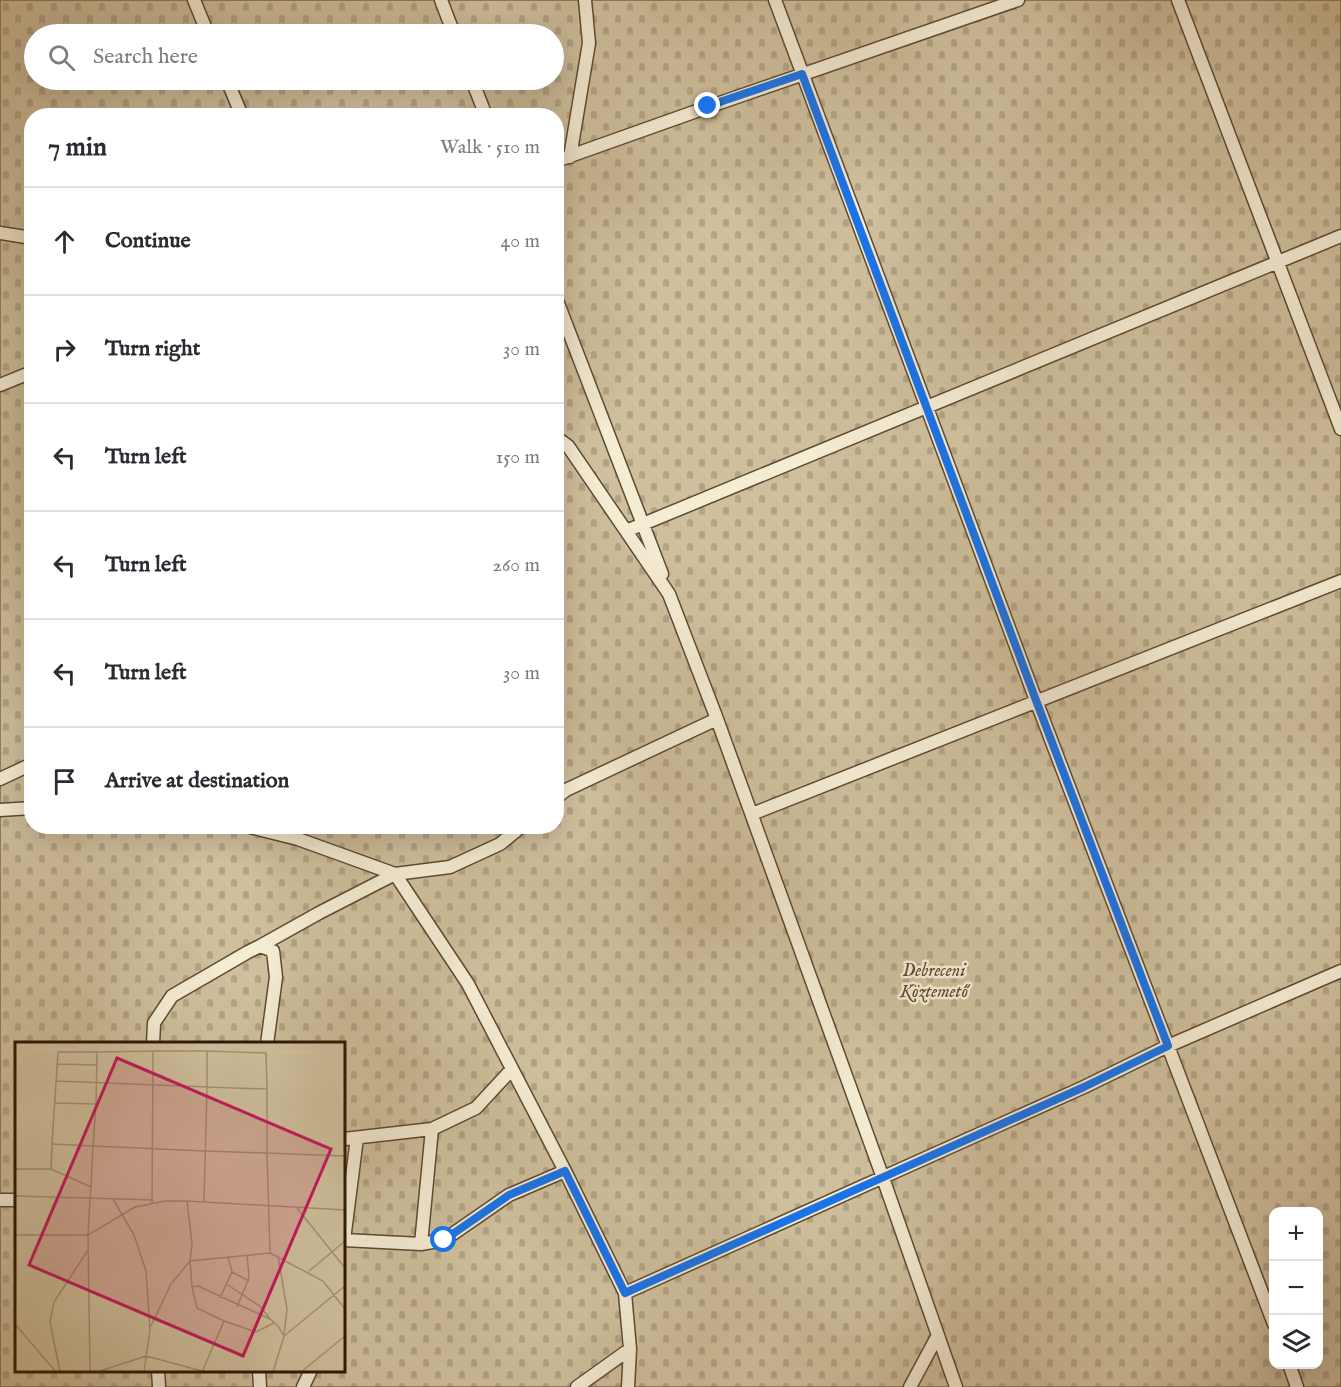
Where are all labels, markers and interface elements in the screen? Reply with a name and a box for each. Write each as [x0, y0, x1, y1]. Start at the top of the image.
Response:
search box [24, 24, 564, 90]
icon: search [45, 41, 78, 74]
text: Search here [93, 43, 198, 71]
route end [694, 92, 720, 118]
text: 7 min [48, 131, 107, 164]
text: Walk · 510 m [440, 135, 540, 160]
icon: ahead [48, 225, 81, 258]
text: Continue [105, 227, 191, 255]
text: 40 m [501, 229, 540, 254]
icon: right [48, 333, 81, 366]
text: Turn right [105, 335, 200, 363]
text: 30 m [503, 337, 540, 362]
icon: left [48, 441, 81, 474]
text: Turn left [105, 443, 187, 471]
text: 150 m [496, 445, 540, 470]
icon: left [48, 549, 81, 582]
text: Turn left [105, 551, 187, 579]
text: 260 m [493, 553, 540, 578]
icon: left [48, 657, 81, 690]
text: Turn left [105, 659, 187, 687]
text: 30 m [503, 661, 540, 686]
icon: arrive [48, 765, 81, 798]
text: Arrive at destination [105, 767, 289, 795]
park label: Debreceni Köztemető [899, 960, 970, 1004]
inset map [15, 1042, 345, 1372]
map controls [1269, 1207, 1323, 1369]
button: + [1269, 1207, 1323, 1261]
route start [430, 1226, 456, 1252]
button: − [1269, 1261, 1323, 1315]
button: layers [1269, 1315, 1323, 1369]

